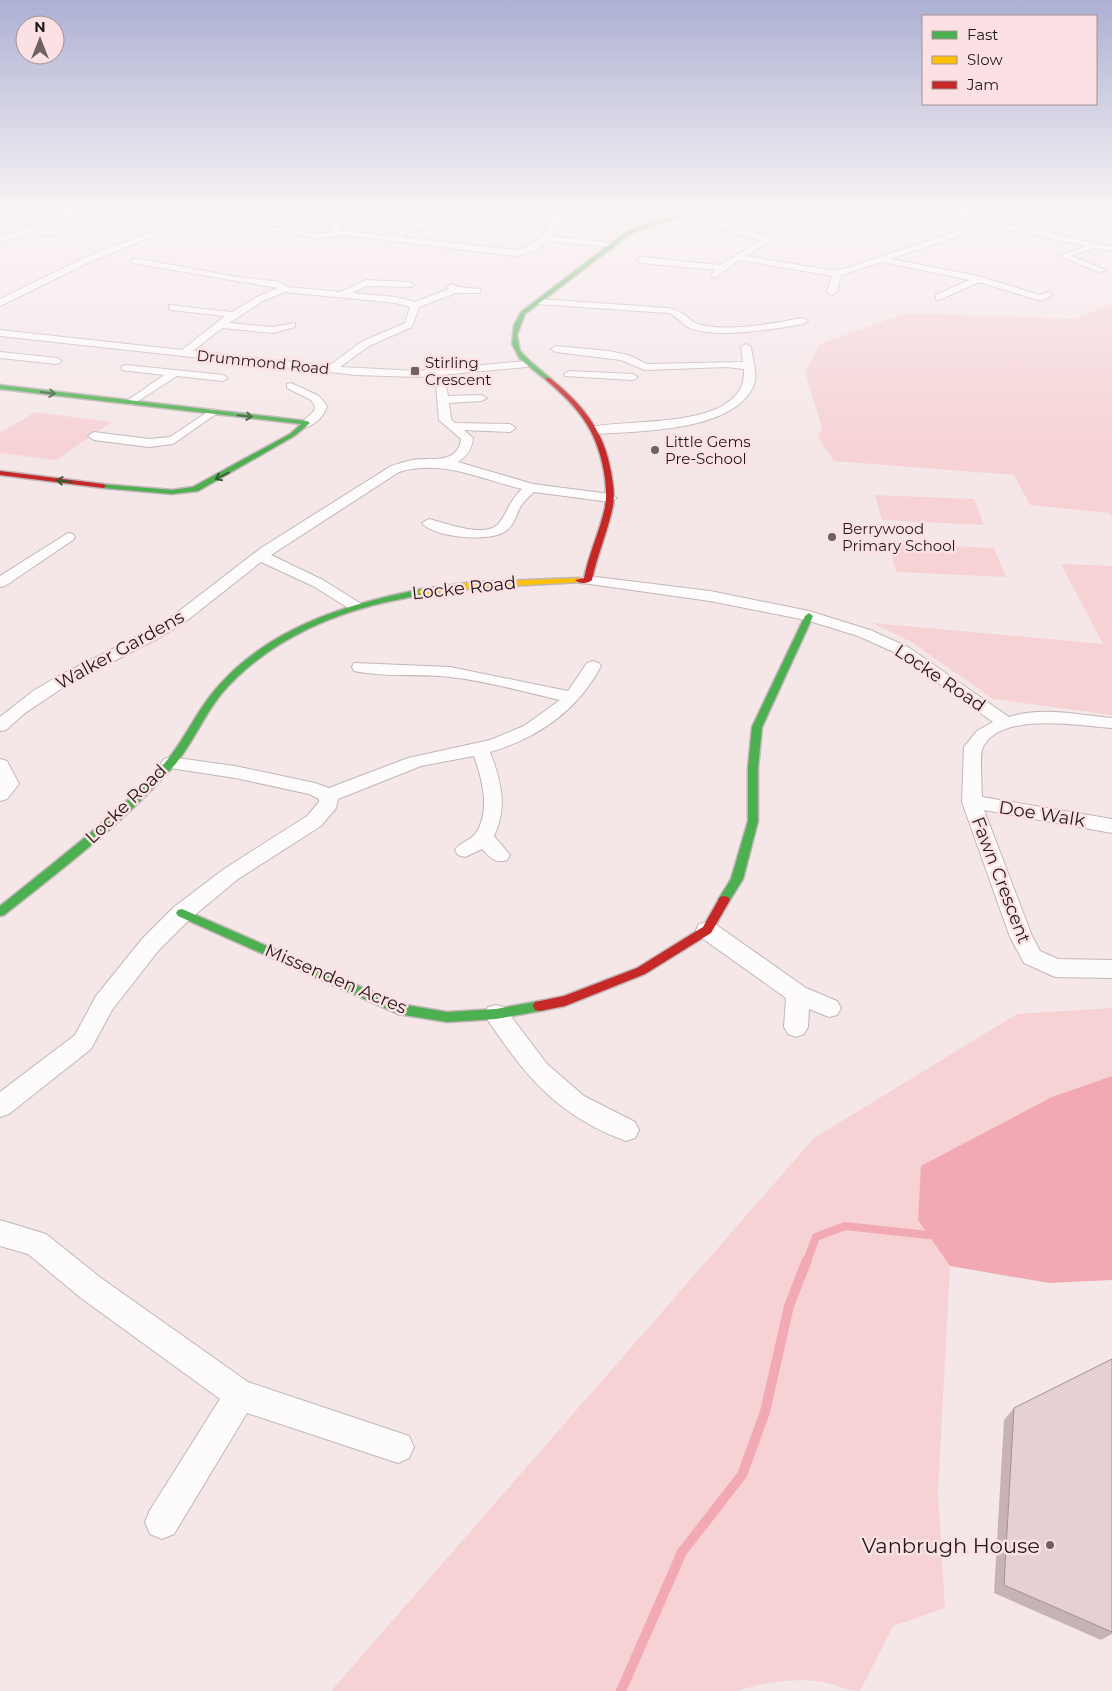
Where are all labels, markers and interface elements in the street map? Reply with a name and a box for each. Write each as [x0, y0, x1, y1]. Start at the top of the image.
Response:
north arrow [15, 15, 65, 65]
legend [922, 15, 1097, 105]
text: N [34, 18, 46, 36]
text: Fast [967, 25, 998, 44]
text: Slow [967, 50, 1003, 69]
text: Jam [966, 75, 999, 94]
street label: Drummond Road [196, 346, 330, 378]
place label: Stirling Crescent [425, 353, 491, 389]
marker: Stirling Crescent [409, 365, 421, 377]
one-way arrow [40, 388, 56, 398]
one-way arrow [236, 411, 252, 421]
place label: Little Gems Pre-School [665, 432, 751, 468]
marker: Little Gems Pre-School [649, 444, 661, 456]
one-way arrow [215, 471, 230, 481]
one-way arrow [56, 476, 72, 486]
place label: Berrywood Primary School [842, 519, 956, 555]
marker: Berrywood Primary School [826, 531, 838, 543]
street label: Locke Road [411, 572, 517, 604]
street label: Walker Gardens [52, 606, 188, 694]
street label: Locke Road [890, 640, 990, 716]
street label: Locke Road [81, 760, 171, 848]
street label: Doe Walk [997, 796, 1087, 832]
street label: Fawn Crescent [967, 814, 1035, 946]
street label: Missenden Acres [262, 939, 411, 1019]
place label: Vanbrugh House [862, 1533, 1040, 1558]
marker: Vanbrugh House [1044, 1539, 1056, 1551]

